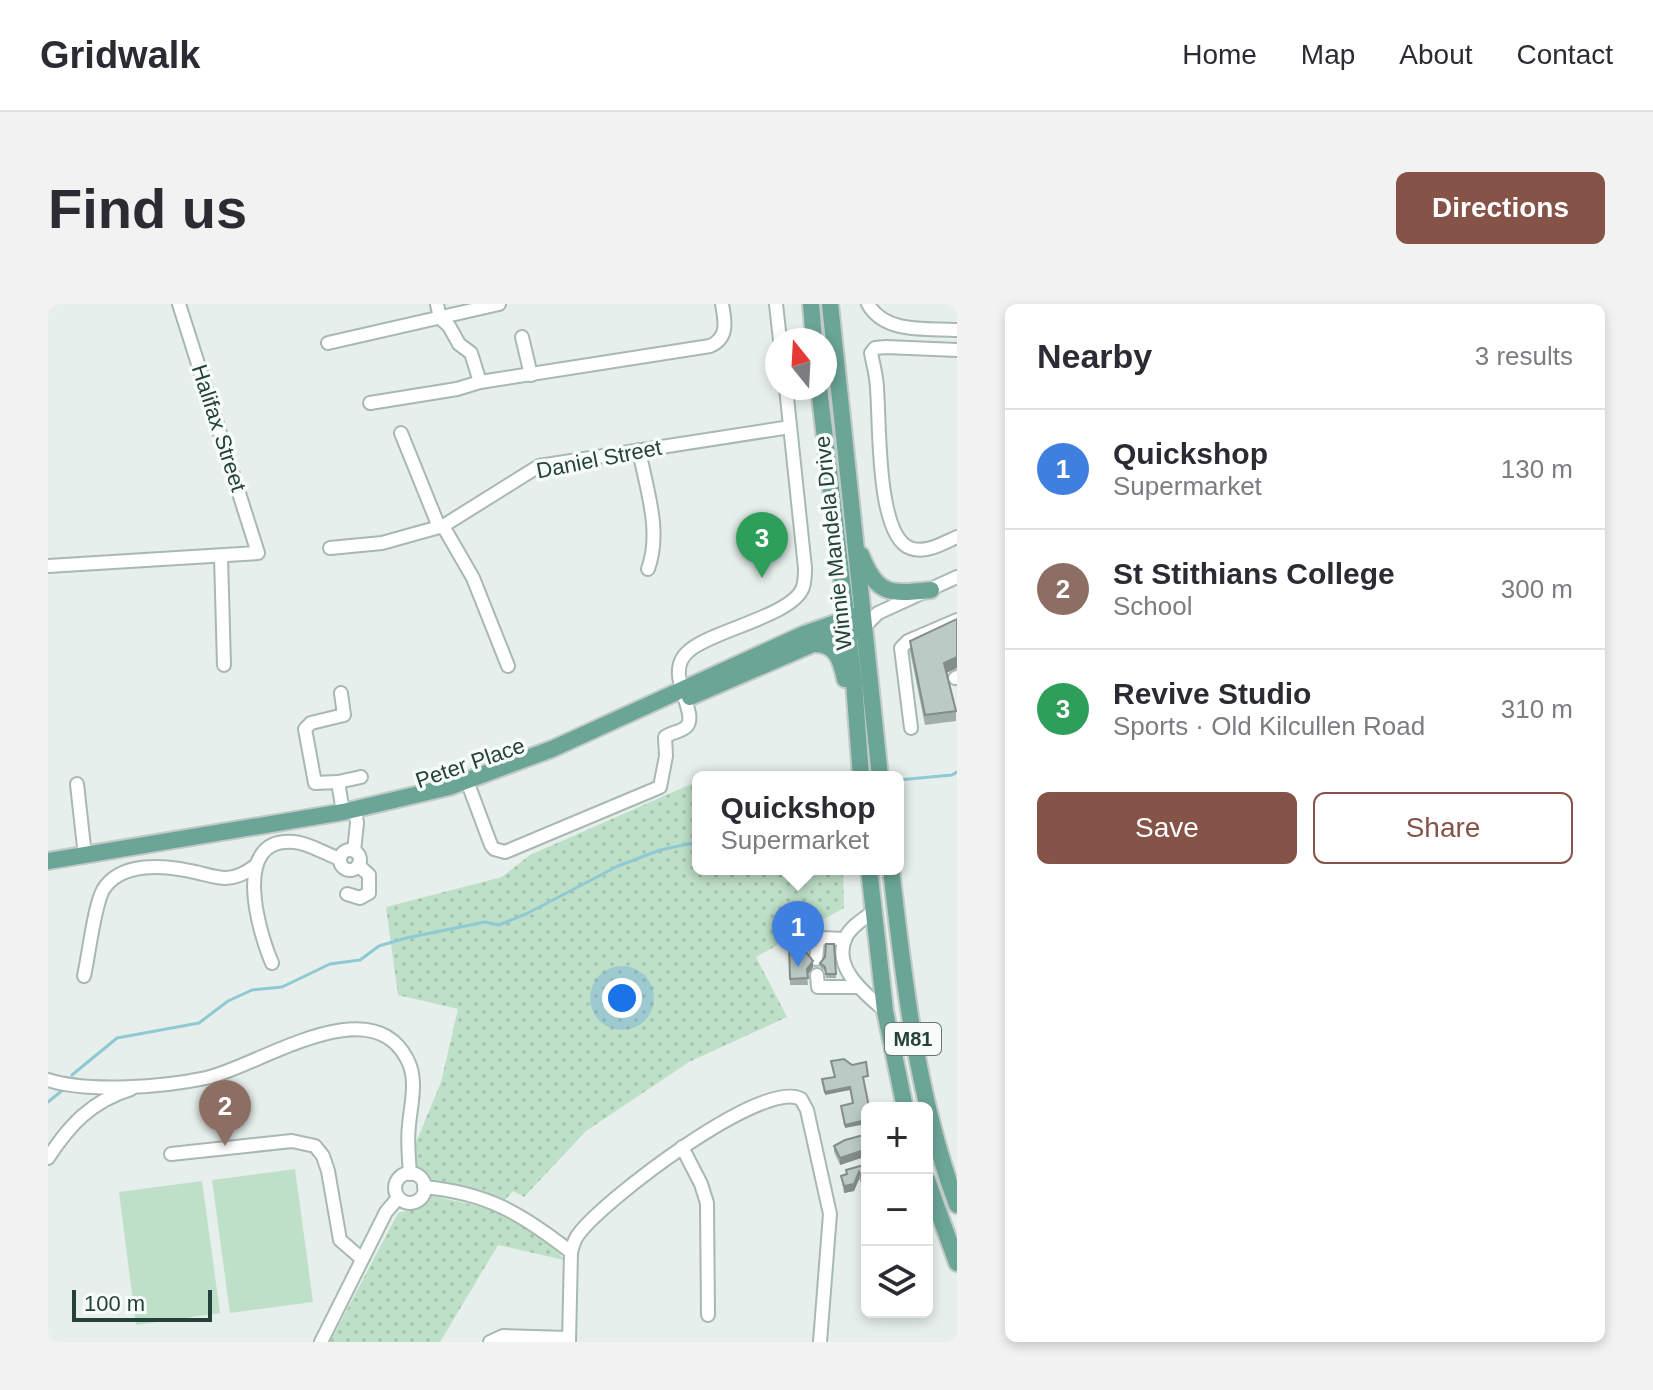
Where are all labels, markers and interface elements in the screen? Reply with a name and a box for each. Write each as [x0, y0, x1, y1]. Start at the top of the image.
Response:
text: Gridwalk [40, 34, 201, 76]
text: Home [1182, 39, 1257, 70]
text: Map [1301, 39, 1355, 70]
text: About [1399, 39, 1473, 70]
text: Contact [1517, 39, 1613, 70]
button: Directions [1396, 172, 1605, 244]
text: Find us [48, 177, 247, 240]
north arrow [765, 328, 837, 400]
text: Nearby [1037, 337, 1152, 375]
text: 3 results [1475, 341, 1573, 371]
street label: Halifax Street [187, 361, 251, 495]
street label: Daniel Street [534, 435, 664, 483]
street label: Winnie Mandela Drive [809, 435, 857, 651]
text: Quickshop [1113, 437, 1268, 470]
text: 1 [1056, 454, 1070, 484]
text: 130 m [1501, 454, 1573, 484]
text: Supermarket [1113, 471, 1262, 501]
pin: 3 [736, 512, 788, 578]
text: St Stithians College [1113, 557, 1395, 590]
text: 2 [1056, 574, 1070, 604]
text: 300 m [1501, 574, 1573, 604]
text: School [1113, 591, 1193, 621]
text: Revive Studio [1113, 677, 1311, 710]
text: 3 [1056, 694, 1070, 724]
text: 310 m [1501, 694, 1573, 724]
text: Sports · Old Kilcullen Road [1113, 711, 1425, 741]
street label: Peter Place [412, 733, 528, 793]
popup [692, 771, 904, 875]
text: Quickshop [720, 791, 876, 824]
button: Save [1037, 792, 1297, 864]
button: Share [1313, 792, 1573, 864]
text: Supermarket [720, 825, 869, 855]
pin: 1 [772, 901, 824, 967]
your location [602, 978, 642, 1018]
road number: M81 [885, 1023, 941, 1055]
pin: 2 [199, 1080, 251, 1146]
map controls [861, 1102, 933, 1318]
button: + [861, 1102, 933, 1174]
button: − [861, 1174, 933, 1246]
button: layers [861, 1246, 933, 1318]
scale bar [72, 1286, 212, 1322]
text: 100 m [84, 1291, 145, 1316]

